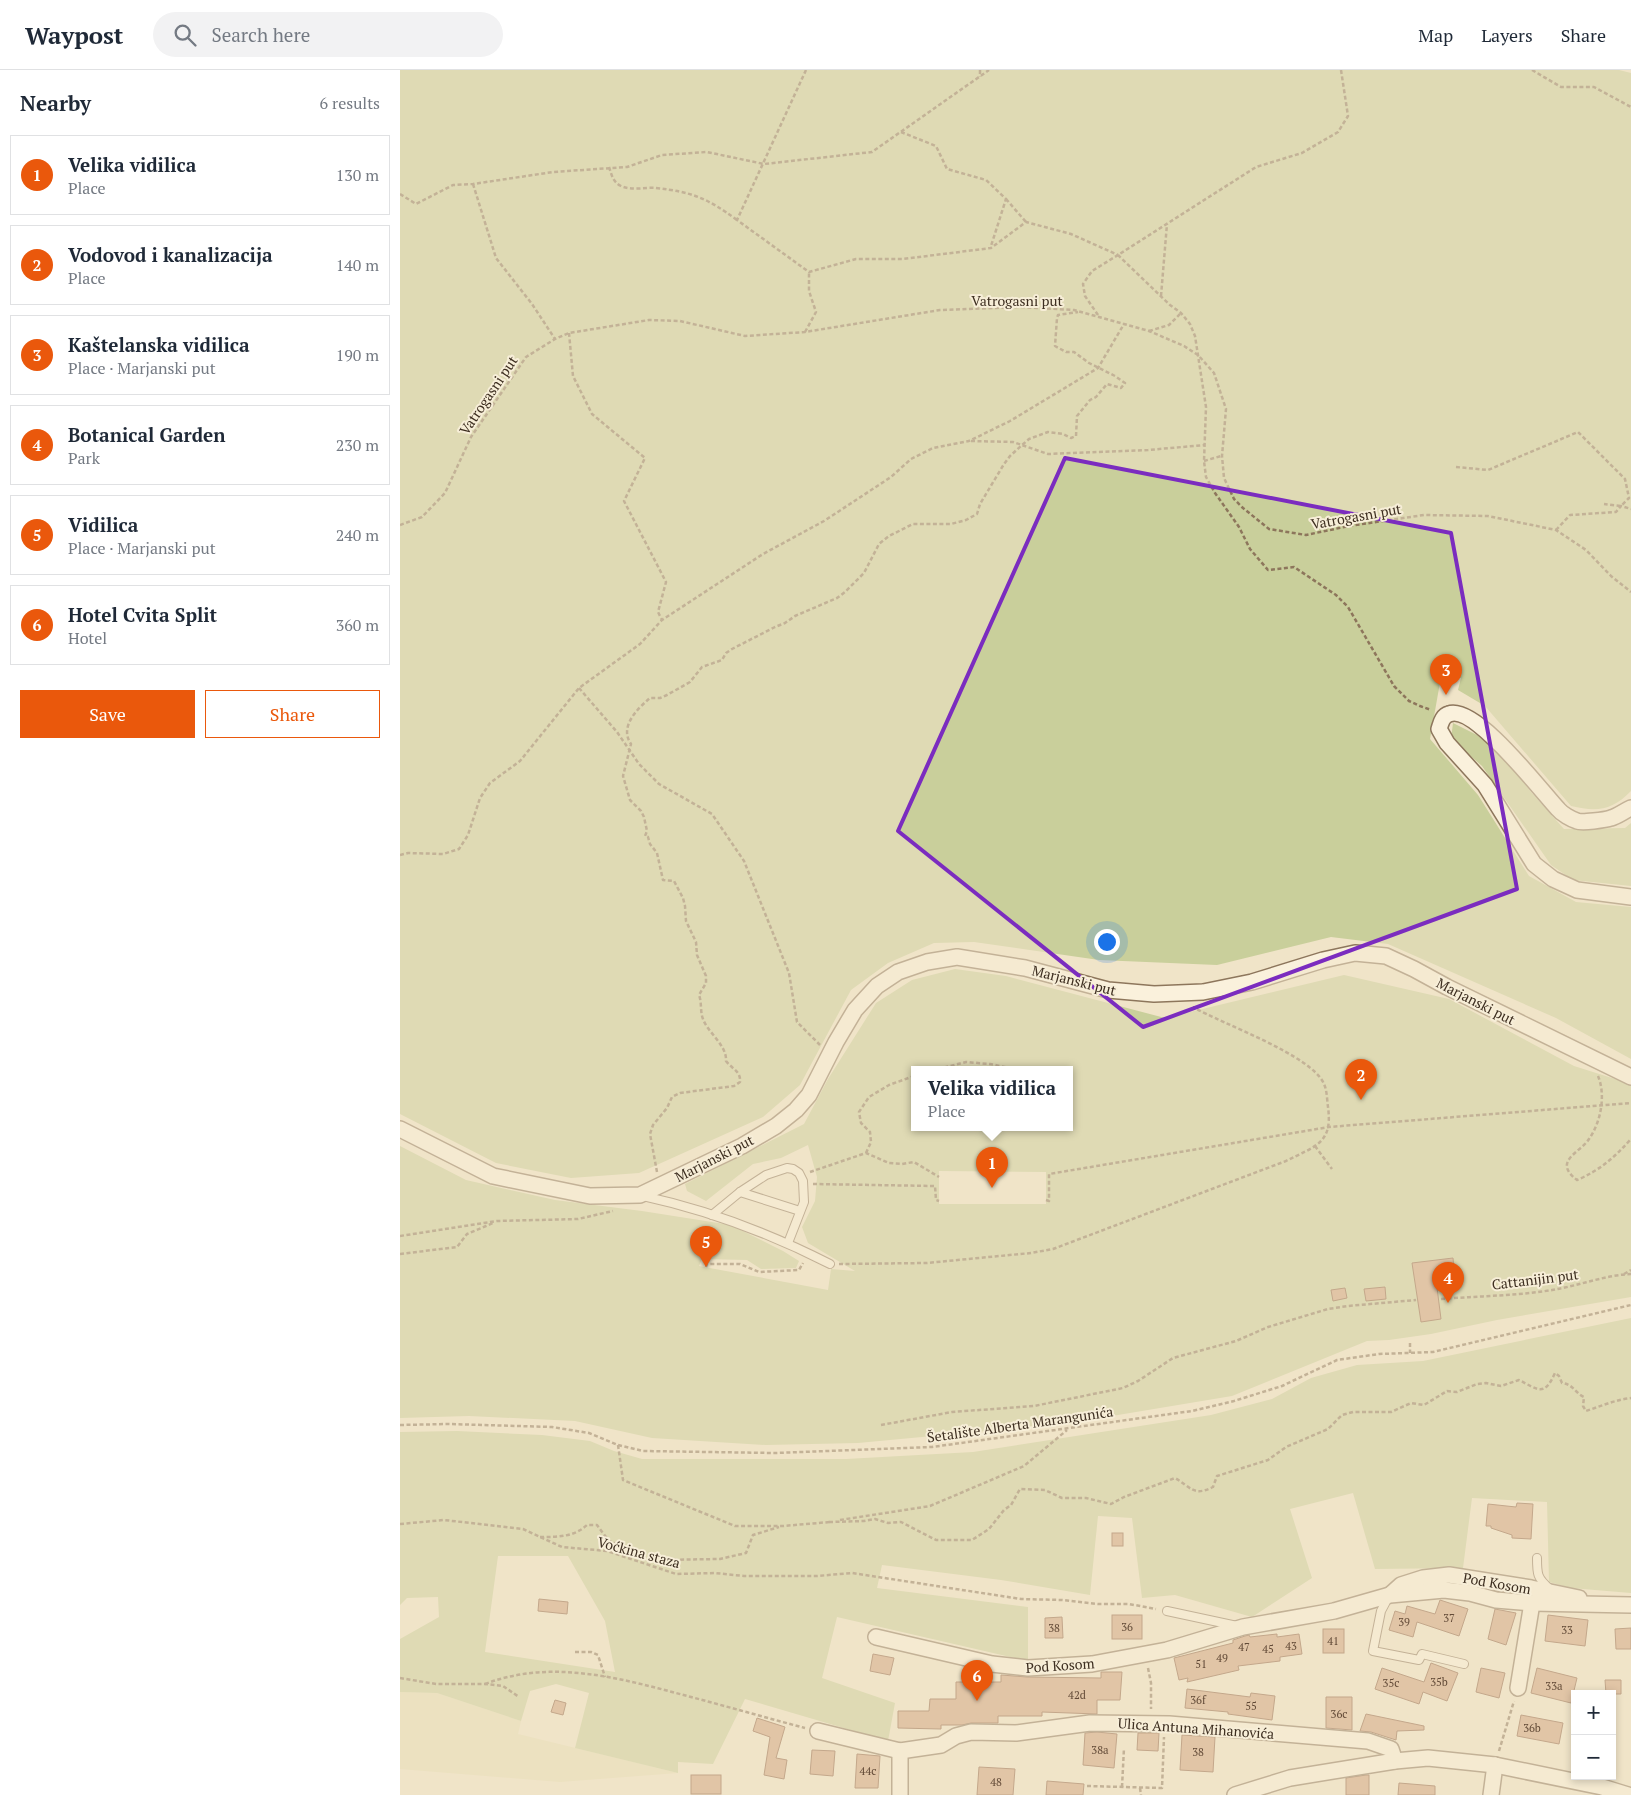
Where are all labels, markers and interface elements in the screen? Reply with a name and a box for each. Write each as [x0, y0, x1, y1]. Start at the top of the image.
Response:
search box [153, 12, 503, 57]
text: Waypost [25, 19, 123, 51]
icon: search [171, 21, 199, 49]
text: Search here [211, 22, 310, 47]
text: Map [1418, 23, 1453, 47]
text: Layers [1481, 23, 1533, 47]
text: Share [1561, 23, 1606, 47]
text: Nearby [20, 89, 91, 117]
text: 6 results [320, 92, 380, 114]
text: Velika vidilica [68, 152, 196, 177]
text: 1 [32, 164, 42, 186]
text: 130 m [336, 164, 379, 186]
text: Place [68, 177, 106, 199]
text: Vodovod i kanalizacija [68, 242, 273, 267]
text: 2 [32, 254, 42, 276]
text: 140 m [336, 254, 379, 276]
text: Place [68, 267, 106, 289]
street label: Vatrogasni put [971, 291, 1064, 310]
text: Kaštelanska vidilica [68, 332, 250, 357]
text: 3 [32, 344, 42, 366]
text: 190 m [336, 344, 379, 366]
street label: Vatrogasni put [455, 351, 522, 438]
text: Place · Marjanski put [68, 357, 216, 379]
text: Botanical Garden [68, 422, 226, 447]
text: 4 [32, 434, 42, 456]
text: 230 m [336, 434, 379, 456]
text: Park [68, 447, 100, 469]
street label: Vatrogasni put [1309, 499, 1403, 533]
text: Vidilica [68, 512, 138, 537]
text: 5 [32, 524, 42, 546]
text: 240 m [336, 524, 379, 546]
text: Place · Marjanski put [68, 537, 216, 559]
text: Hotel Cvita Split [68, 602, 217, 627]
text: 6 [32, 614, 42, 636]
text: 360 m [336, 614, 379, 636]
text: Hotel [68, 627, 107, 649]
pin: 3 [1430, 654, 1462, 695]
button: Save [20, 690, 195, 738]
button: Share [205, 690, 380, 738]
your location [1094, 929, 1120, 955]
street label: Marjanski put [1030, 960, 1119, 1000]
street label: Marjanski put [1433, 973, 1519, 1029]
pin: 2 [1345, 1059, 1377, 1100]
popup [911, 1066, 1073, 1131]
text: Velika vidilica [928, 1075, 1056, 1100]
text: Place [928, 1100, 966, 1122]
street label: Marjanski put [671, 1130, 757, 1186]
pin: 1 [976, 1147, 1008, 1188]
pin: 5 [690, 1226, 722, 1267]
pin: 4 [1432, 1262, 1464, 1303]
street label: Cattanijin put [1491, 1264, 1580, 1294]
street label: Šetalište Alberta Marangunića [926, 1402, 1114, 1446]
street label: Voćkina staza [595, 1532, 683, 1572]
street label: Pod Kosom [1461, 1568, 1533, 1598]
house number: 37 [1443, 1611, 1455, 1625]
house number: 39 [1398, 1615, 1410, 1629]
house number: 36 [1121, 1620, 1133, 1634]
house number: 38 [1048, 1621, 1060, 1635]
house number: 33 [1561, 1623, 1573, 1637]
house number: 41 [1327, 1634, 1339, 1648]
house number: 43 [1285, 1639, 1297, 1653]
house number: 47 [1238, 1640, 1250, 1654]
house number: 45 [1262, 1642, 1274, 1656]
house number: 49 [1216, 1651, 1228, 1665]
street label: Pod Kosom [1025, 1653, 1095, 1677]
house number: 51 [1195, 1657, 1207, 1671]
pin: 6 [961, 1660, 993, 1701]
house number: 35b [1430, 1675, 1448, 1689]
house number: 35c [1383, 1676, 1399, 1690]
house number: 33a [1545, 1679, 1563, 1693]
house number: 42d [1068, 1688, 1086, 1702]
map controls [1571, 1690, 1616, 1780]
button: + [1571, 1690, 1616, 1735]
house number: 36f [1190, 1693, 1207, 1707]
house number: 55 [1245, 1699, 1257, 1713]
house number: 36c [1331, 1707, 1347, 1721]
street label: Ulica Antuna Mihanovića [1117, 1713, 1275, 1743]
house number: 36b [1523, 1721, 1541, 1735]
button: − [1571, 1735, 1616, 1780]
house number: 38a [1091, 1743, 1109, 1757]
house number: 38 [1192, 1745, 1204, 1759]
house number: 44c [860, 1764, 876, 1778]
house number: 48 [990, 1775, 1002, 1789]

